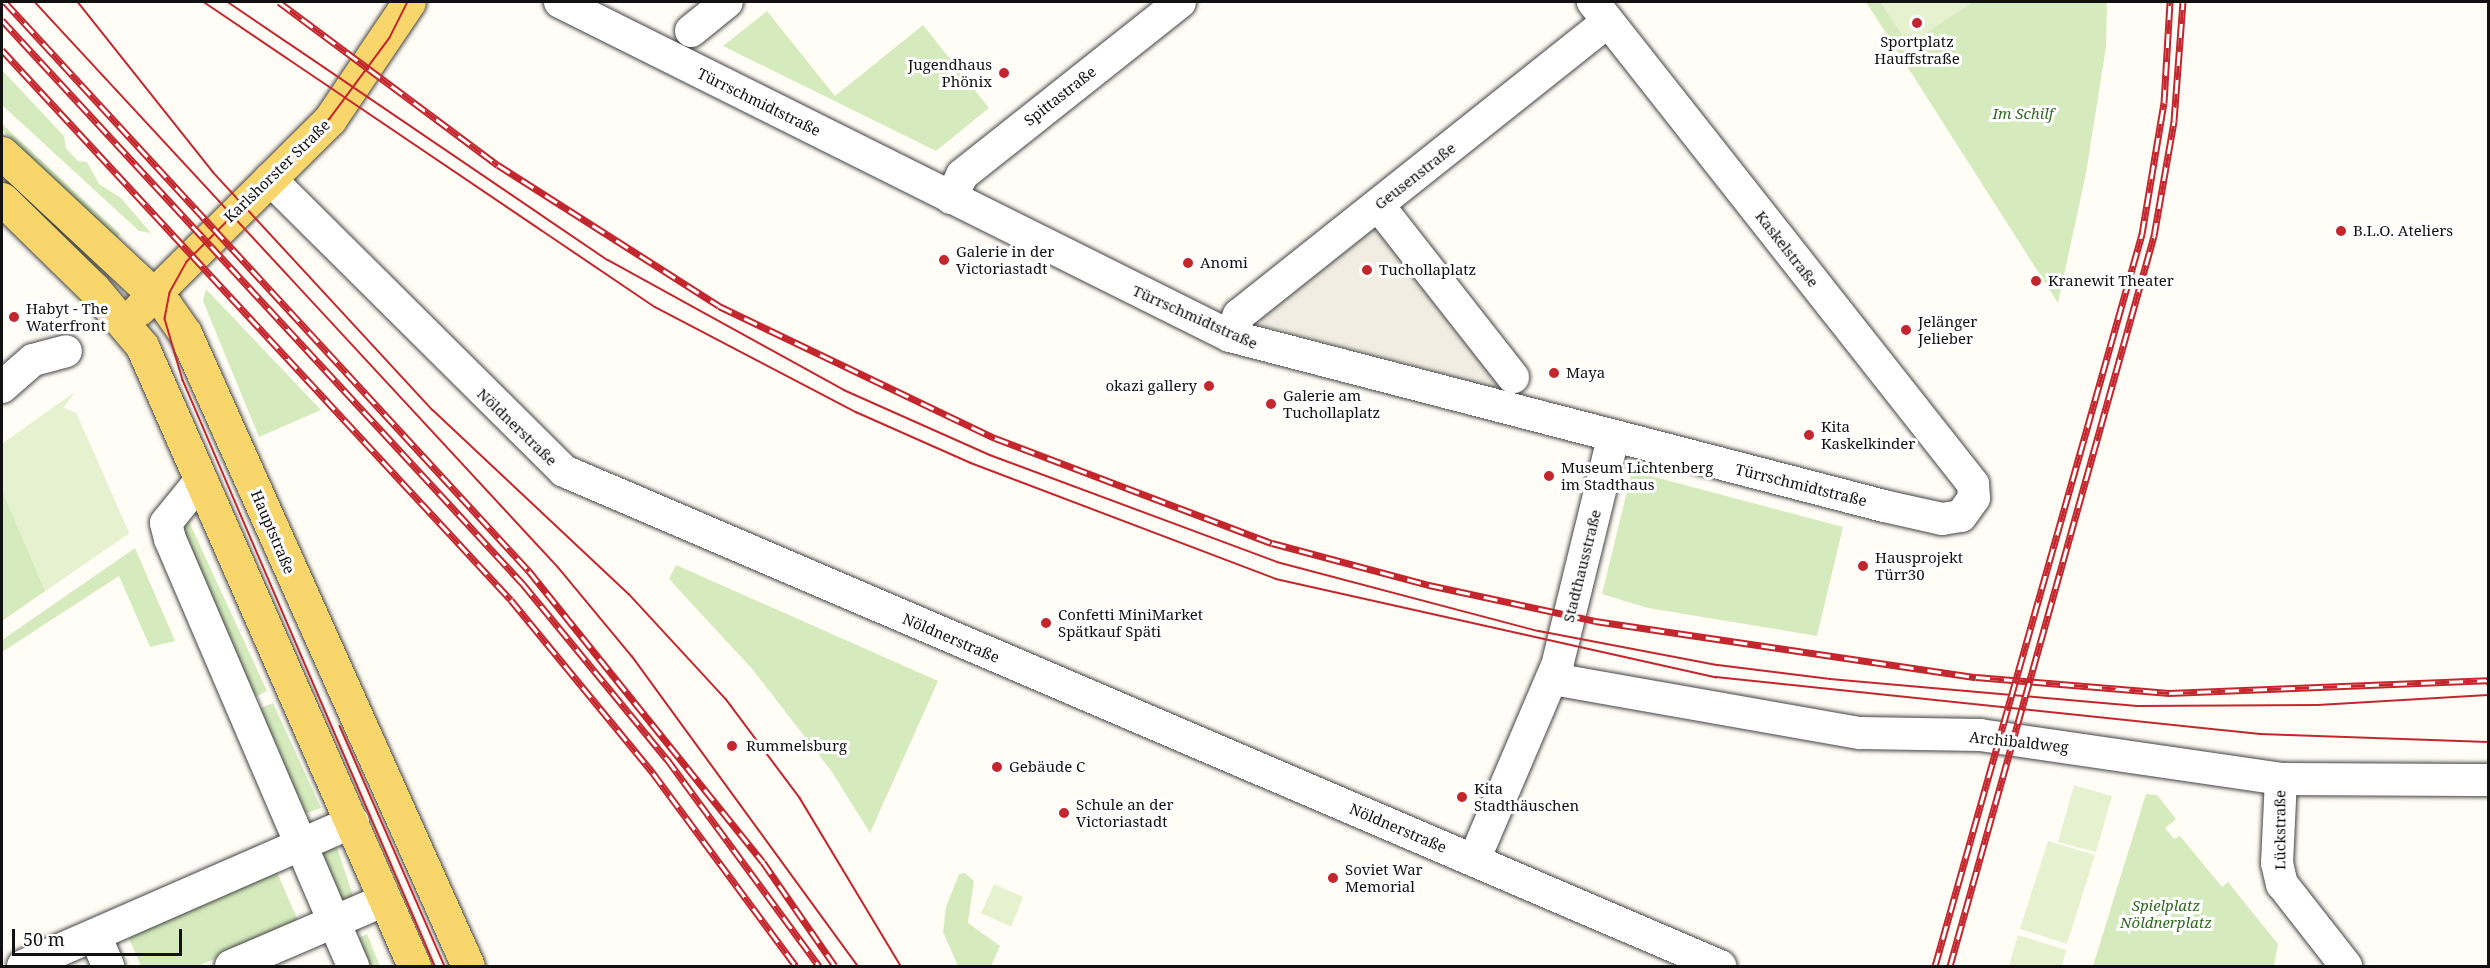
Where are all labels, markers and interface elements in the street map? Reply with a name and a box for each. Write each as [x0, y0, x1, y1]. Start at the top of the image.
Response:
marker: Sportplatz Hauffstraße [1910, 16, 1924, 30]
place label: Sportplatz Hauffstraße [1874, 32, 1960, 67]
place label: Jugendhaus Phönix [908, 55, 992, 90]
street label: Spittastraße [1021, 62, 1099, 130]
street label: Türrschmidtstraße [694, 64, 824, 140]
marker: Jugendhaus Phönix [997, 66, 1011, 80]
park label: Im Schilf [1992, 105, 2054, 123]
street label: Karlshorster Straße [220, 116, 334, 226]
street label: Geusenstraße [1371, 139, 1459, 213]
street label: Kaskelstraße [1752, 207, 1822, 291]
place label: B.L.O. Ateliers [2353, 222, 2453, 240]
marker: B.L.O. Ateliers [2334, 224, 2348, 238]
place label: Galerie in der Victoriastadt [956, 242, 1054, 277]
marker: Galerie in der Victoriastadt [937, 253, 951, 267]
place label: Anomi [1200, 254, 1248, 272]
marker: Anomi [1181, 256, 1195, 270]
place label: Tuchollaplatz [1379, 261, 1476, 279]
marker: Tuchollaplatz [1360, 263, 1374, 277]
place label: Kranewit Theater [2048, 272, 2174, 290]
marker: Kranewit Theater [2029, 274, 2043, 288]
street label: Türrschmidtstraße [1130, 281, 1260, 353]
place label: Habyt - The Waterfront [26, 299, 108, 334]
marker: Habyt - The Waterfront [7, 310, 21, 324]
place label: Jelänger Jelieber [1918, 312, 1977, 347]
marker: Jelänger Jelieber [1899, 323, 1913, 337]
place label: Maya [1566, 364, 1605, 382]
marker: Maya [1547, 366, 1561, 380]
place label: okazi gallery [1105, 377, 1197, 395]
marker: okazi gallery [1202, 379, 1216, 393]
street label: Nöldnerstraße [473, 385, 561, 469]
place label: Galerie am Tuchollaplatz [1283, 386, 1380, 421]
marker: Galerie am Tuchollaplatz [1264, 397, 1278, 411]
place label: Kita Kaskelkinder [1821, 417, 1915, 452]
marker: Kita Kaskelkinder [1802, 428, 1816, 442]
place label: Museum Lichtenberg im Stadthaus [1561, 458, 1713, 493]
street label: Türrschmidtstraße [1733, 460, 1869, 510]
marker: Museum Lichtenberg im Stadthaus [1542, 469, 1556, 483]
street label: Hauptstraße [247, 487, 299, 577]
street label: Stadthausstraße [1559, 508, 1605, 624]
place label: Hausprojekt Türr30 [1875, 548, 1963, 583]
marker: Hausprojekt Türr30 [1856, 559, 1870, 573]
place label: Confetti MiniMarket Spätkauf Späti [1058, 605, 1203, 640]
street label: Nöldnerstraße [900, 609, 1002, 667]
marker: Confetti MiniMarket Spätkauf Späti [1039, 616, 1053, 630]
street label: Archibaldweg [1968, 728, 2070, 756]
marker: Rummelsburg [723, 737, 741, 755]
place label: Rummelsburg [746, 737, 847, 755]
place label: Gebäude C [1009, 758, 1085, 776]
marker: Gebäude C [990, 760, 1004, 774]
place label: Kita Stadthäuschen [1474, 779, 1579, 814]
marker: Kita Stadthäuschen [1455, 790, 1469, 804]
street label: Lückstraße [2271, 790, 2289, 870]
place label: Schule an der Victoriastadt [1076, 795, 1173, 830]
street label: Nöldnerstraße [1347, 799, 1449, 857]
marker: Schule an der Victoriastadt [1057, 806, 1071, 820]
place label: Soviet War Memorial [1345, 860, 1423, 895]
marker: Soviet War Memorial [1326, 871, 1340, 885]
park label: Spielplatz Nöldnerplatz [2120, 896, 2212, 931]
scale bar [15, 917, 184, 955]
text: 50 m [23, 927, 65, 951]

